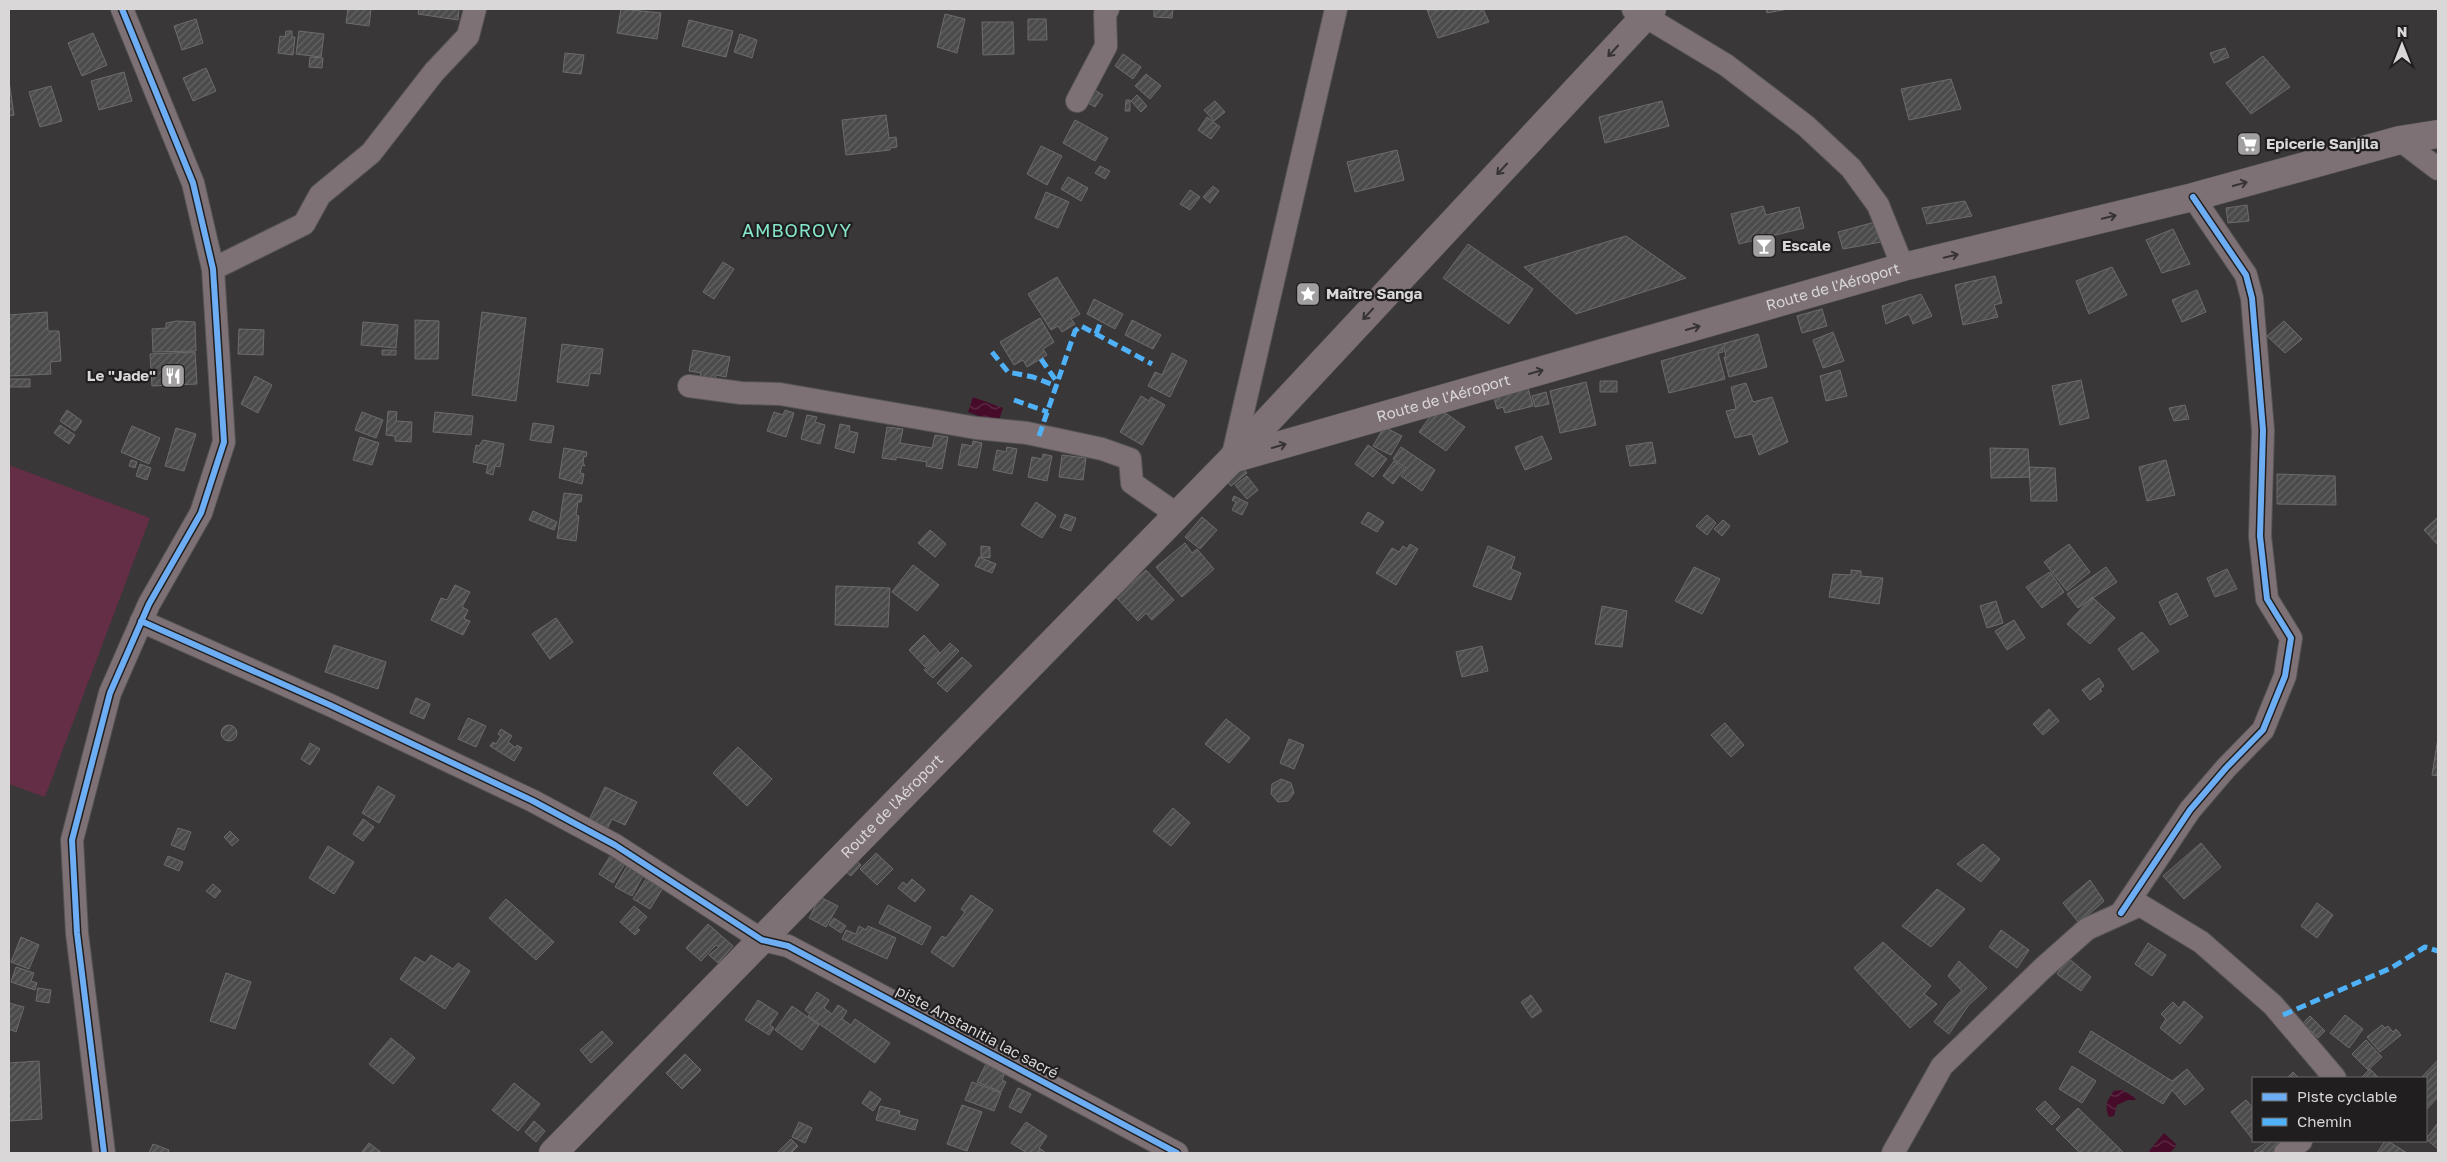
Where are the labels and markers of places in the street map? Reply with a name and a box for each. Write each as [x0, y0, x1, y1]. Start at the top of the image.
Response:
supermarket icon: Epicerie Sanjila [2236, 131, 2262, 157]
place label: Epicerie Sanjila [2266, 134, 2379, 152]
bar icon: Escale [1751, 233, 1777, 259]
place label: Escale [1782, 236, 1831, 254]
place icon: Maître Sanga [1295, 281, 1321, 307]
place label: Maître Sanga [1326, 284, 1422, 302]
restaurant icon: Le "Jade" [160, 363, 186, 389]
place label: Le "Jade" [87, 366, 156, 384]

